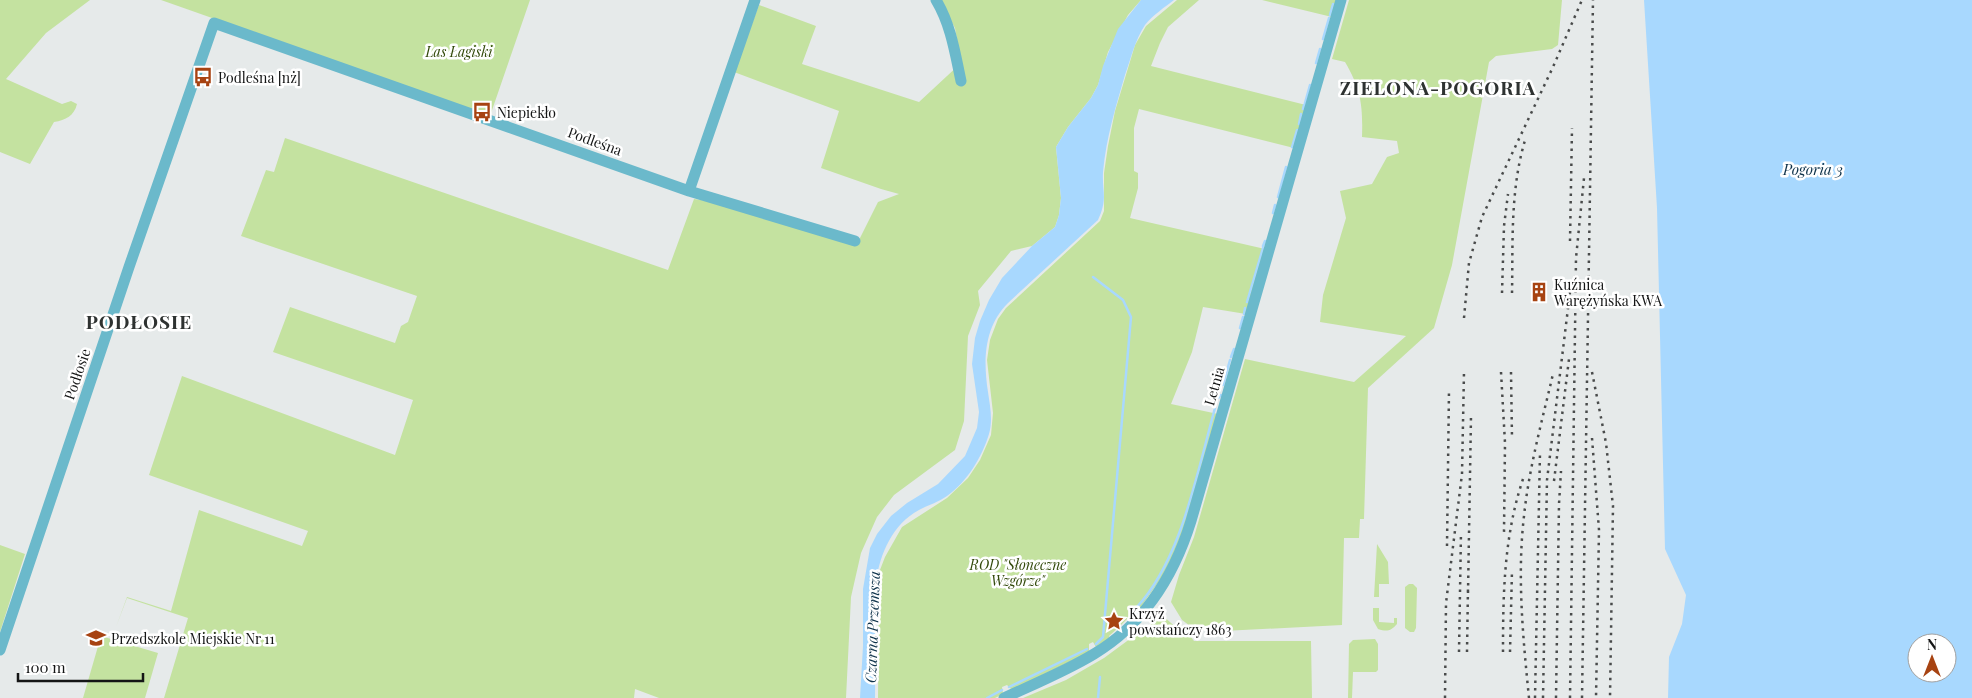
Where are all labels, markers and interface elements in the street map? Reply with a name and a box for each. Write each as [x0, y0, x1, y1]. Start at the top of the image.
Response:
park label: Las Łagiski [424, 42, 493, 61]
bus stop icon: Podleśna [nż] [192, 66, 214, 88]
place label: Podleśna [nż] [218, 68, 301, 87]
district label: ZIELONA-POGORIA [1340, 74, 1536, 100]
bus stop icon: Niepiekło [471, 101, 493, 123]
place label: Niepiekło [497, 103, 556, 122]
street label: Podleśna [565, 122, 625, 160]
water label: Pogoria 3 [1782, 159, 1843, 179]
place label: Kuźnica Warężyńska KWA [1553, 275, 1662, 310]
building icon: Kuźnica Warężyńska KWA [1528, 281, 1550, 303]
district label: PODŁOSIE [86, 308, 192, 334]
street label: Podłosie [59, 346, 95, 402]
street label: Letnia [1199, 364, 1229, 408]
park label: ROD "Słoneczne Wzgórze" [969, 555, 1066, 590]
water label: Czarna Przemsza [860, 571, 884, 683]
place label: Krzyż powstańczy 1863 [1129, 604, 1232, 639]
place icon: Krzyż powstańczy 1863 [1103, 610, 1125, 632]
school or university icon: Przedszkole Miejskie Nr 11 [85, 627, 107, 649]
place label: Przedszkole Miejskie Nr 11 [111, 629, 275, 648]
north arrow [1907, 633, 1957, 683]
text: N [1927, 635, 1937, 654]
scale bar [18, 650, 142, 682]
text: 100 m [25, 657, 66, 677]

